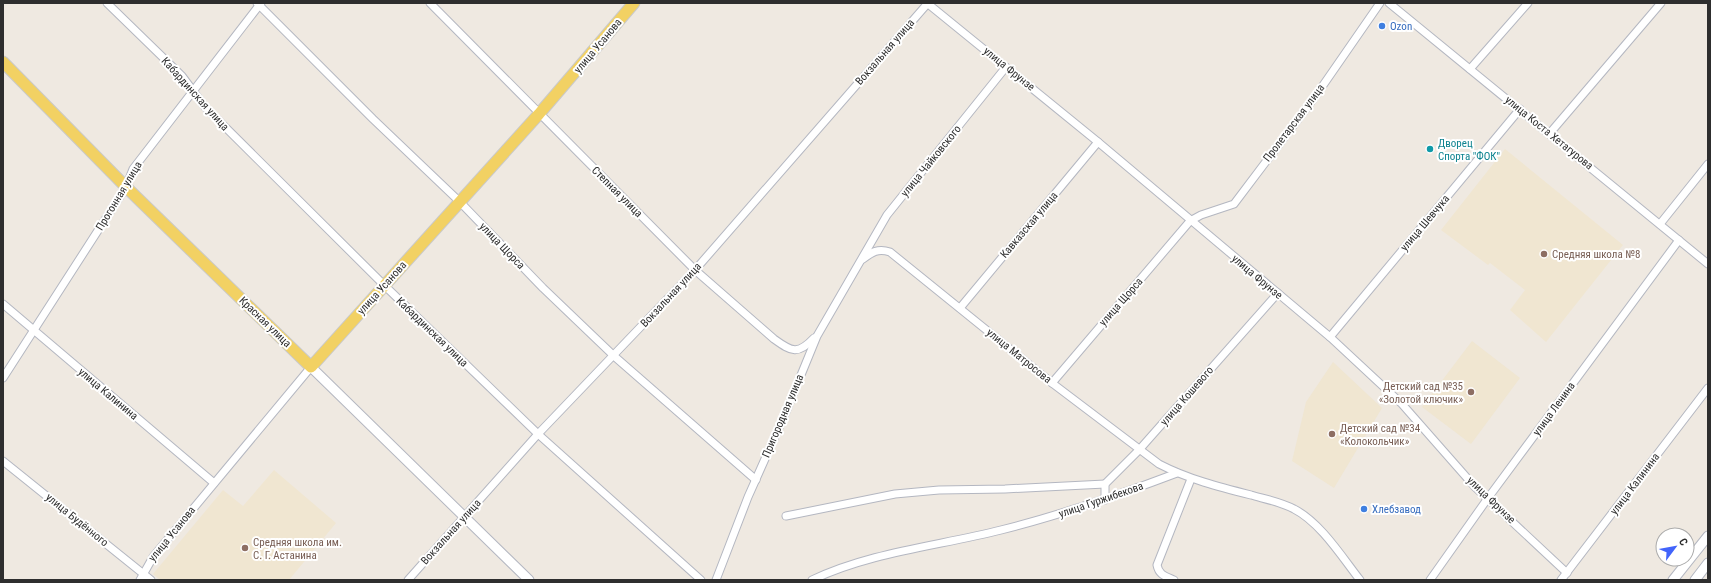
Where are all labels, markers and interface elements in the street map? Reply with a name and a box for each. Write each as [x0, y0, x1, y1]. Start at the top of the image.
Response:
street label: улица Усанова [571, 16, 625, 76]
street label: Вокзальная улица [853, 16, 917, 88]
place label: Ozon [1390, 20, 1412, 33]
marker: Ozon [1377, 21, 1387, 31]
street label: улица Фрунзе [981, 44, 1037, 94]
street label: Кабардинская улица [159, 55, 231, 133]
street label: Пролетарская улица [1261, 82, 1327, 164]
street label: улица Коста Хетагурова [1502, 94, 1596, 172]
street label: улица Чайковского [898, 122, 964, 199]
place label: Дворец Спорта "ФОК" [1438, 137, 1500, 163]
marker: Дворец Спорта "ФОК" [1425, 144, 1435, 154]
street label: Прогонная улица [93, 159, 145, 233]
street label: Степная улица [589, 164, 645, 220]
street label: Кавказская улица [997, 189, 1061, 261]
street label: улица Шевчука [1398, 192, 1452, 254]
street label: улица Щорса [477, 220, 527, 272]
place label: Средняя школа №8 [1552, 248, 1640, 261]
marker: Средняя школа №8 [1539, 249, 1549, 259]
street label: улица Фрунзе [1229, 252, 1285, 302]
street label: улица Усанова [355, 259, 409, 317]
street label: Вокзальная улица [638, 260, 704, 330]
street label: улица Щорса [1097, 275, 1145, 329]
street label: Красная улица [236, 294, 294, 350]
street label: Кабардинская улица [393, 294, 471, 370]
street label: улица Матросова [984, 326, 1054, 386]
street label: улица Кошевого [1158, 363, 1217, 428]
street label: улица Калинина [76, 365, 140, 423]
street label: Пригородная улица [760, 372, 806, 460]
place label: Детский сад №35 «Золотой ключик» [1379, 380, 1463, 406]
street label: улица Ленина [1530, 380, 1578, 438]
marker: Детский сад №35 «Золотой ключик» [1466, 387, 1476, 397]
place label: Детский сад №34 «Колокольчик» [1340, 422, 1421, 448]
marker: Детский сад №34 «Колокольчик» [1327, 429, 1337, 439]
street label: улица Калинина [1608, 451, 1662, 517]
street label: улица Фрунзе [1464, 474, 1518, 526]
street label: улица Гуржибекова [1057, 479, 1145, 521]
street label: улица Будённого [43, 491, 111, 549]
street label: Вокзальная улица [418, 497, 484, 567]
place label: Хлебзавод [1372, 503, 1421, 516]
street label: улица Усанова [146, 504, 198, 564]
marker: Хлебзавод [1359, 504, 1369, 514]
north arrow [1655, 527, 1695, 567]
place label: Средняя школа им. C. Г. Астанина [253, 536, 342, 562]
text: С [1676, 536, 1690, 548]
marker: Средняя школа им. C. Г. Астанина [240, 543, 250, 553]

